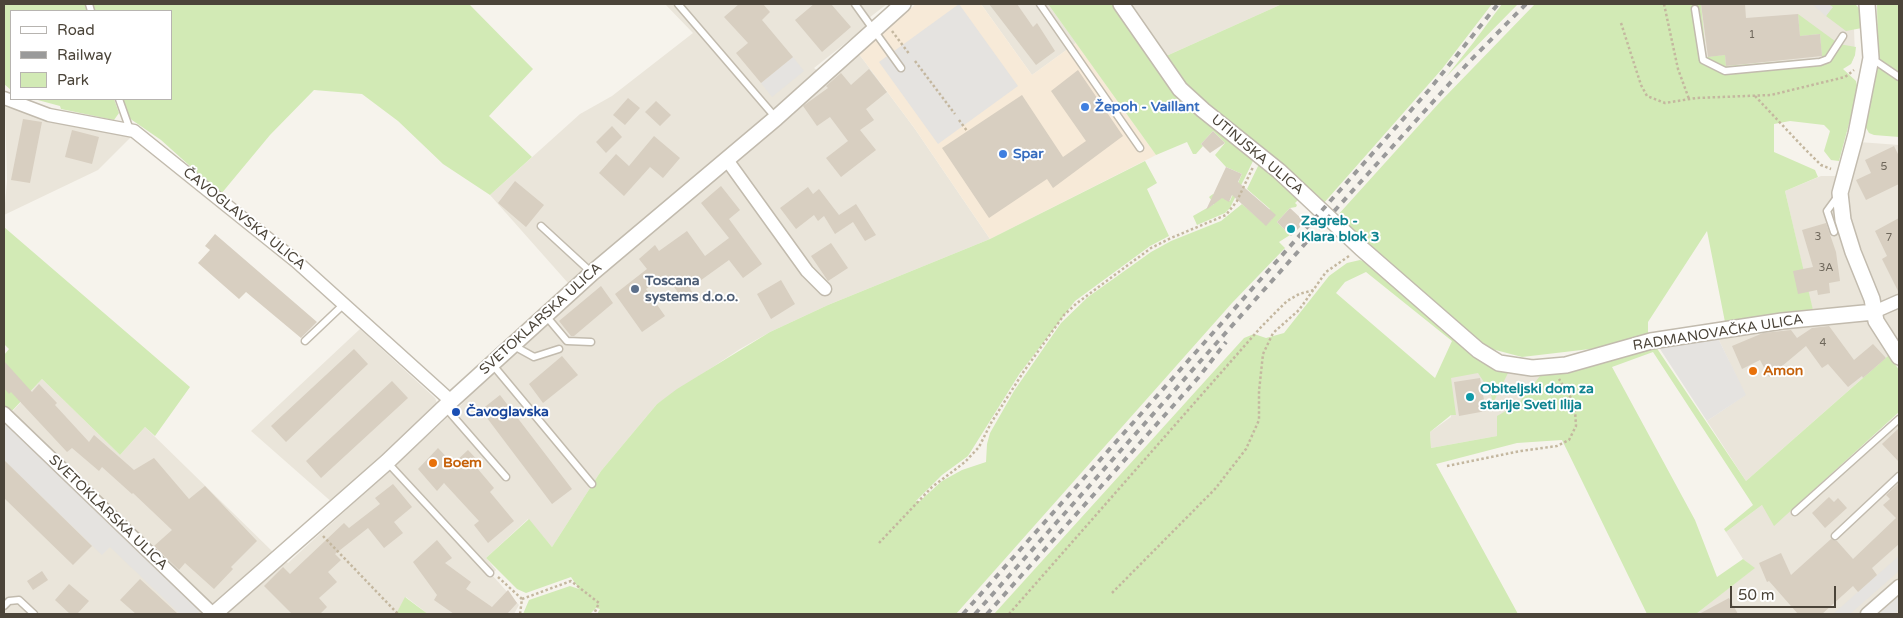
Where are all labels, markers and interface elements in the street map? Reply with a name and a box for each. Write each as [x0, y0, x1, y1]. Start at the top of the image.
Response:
legend [10, 10, 172, 100]
text: Road [57, 21, 95, 39]
house number: 1 [1749, 28, 1755, 42]
text: Railway [57, 46, 112, 64]
text: Park [57, 71, 89, 89]
place label: Žepoh - Vaillant [1095, 99, 1200, 115]
marker: Žepoh - Vaillant [1079, 101, 1091, 113]
street label: UTINJSKA ULICA [1207, 111, 1307, 199]
place label: Spar [1013, 146, 1044, 162]
marker: Spar [997, 148, 1009, 160]
house number: 5 [1881, 160, 1887, 174]
street label: ČAVOGLAVSKA ULICA [179, 164, 309, 274]
place label: Zagreb - Klara blok 3 [1301, 213, 1379, 246]
marker: Zagreb - Klara blok 3 [1285, 223, 1297, 235]
house number: 3 [1815, 230, 1821, 244]
house number: 7 [1886, 231, 1892, 245]
street label: SVETOKLARSKA ULICA [476, 260, 606, 378]
house number: 3A [1818, 261, 1834, 275]
place label: Toscana systems d.o.o. [645, 273, 738, 306]
marker: Toscana systems d.o.o. [629, 283, 641, 295]
street label: RADMANOVAČKA ULICA [1632, 311, 1804, 355]
house number: 4 [1820, 336, 1826, 350]
place label: Amon [1763, 363, 1803, 379]
marker: Amon [1747, 365, 1759, 377]
place label: Obiteljski dom za starije Sveti Ilija [1480, 381, 1594, 414]
marker: Obiteljski dom za starije Sveti Ilija [1464, 391, 1476, 403]
place label: Čavoglavska [466, 404, 549, 420]
marker: Čavoglavska [450, 406, 462, 418]
street label: SVETOKLARSKA ULICA [45, 452, 171, 574]
place label: Boem [443, 455, 482, 471]
marker: Boem [427, 457, 439, 469]
scale bar [1733, 576, 1839, 608]
text: 50 m [1738, 586, 1775, 604]

